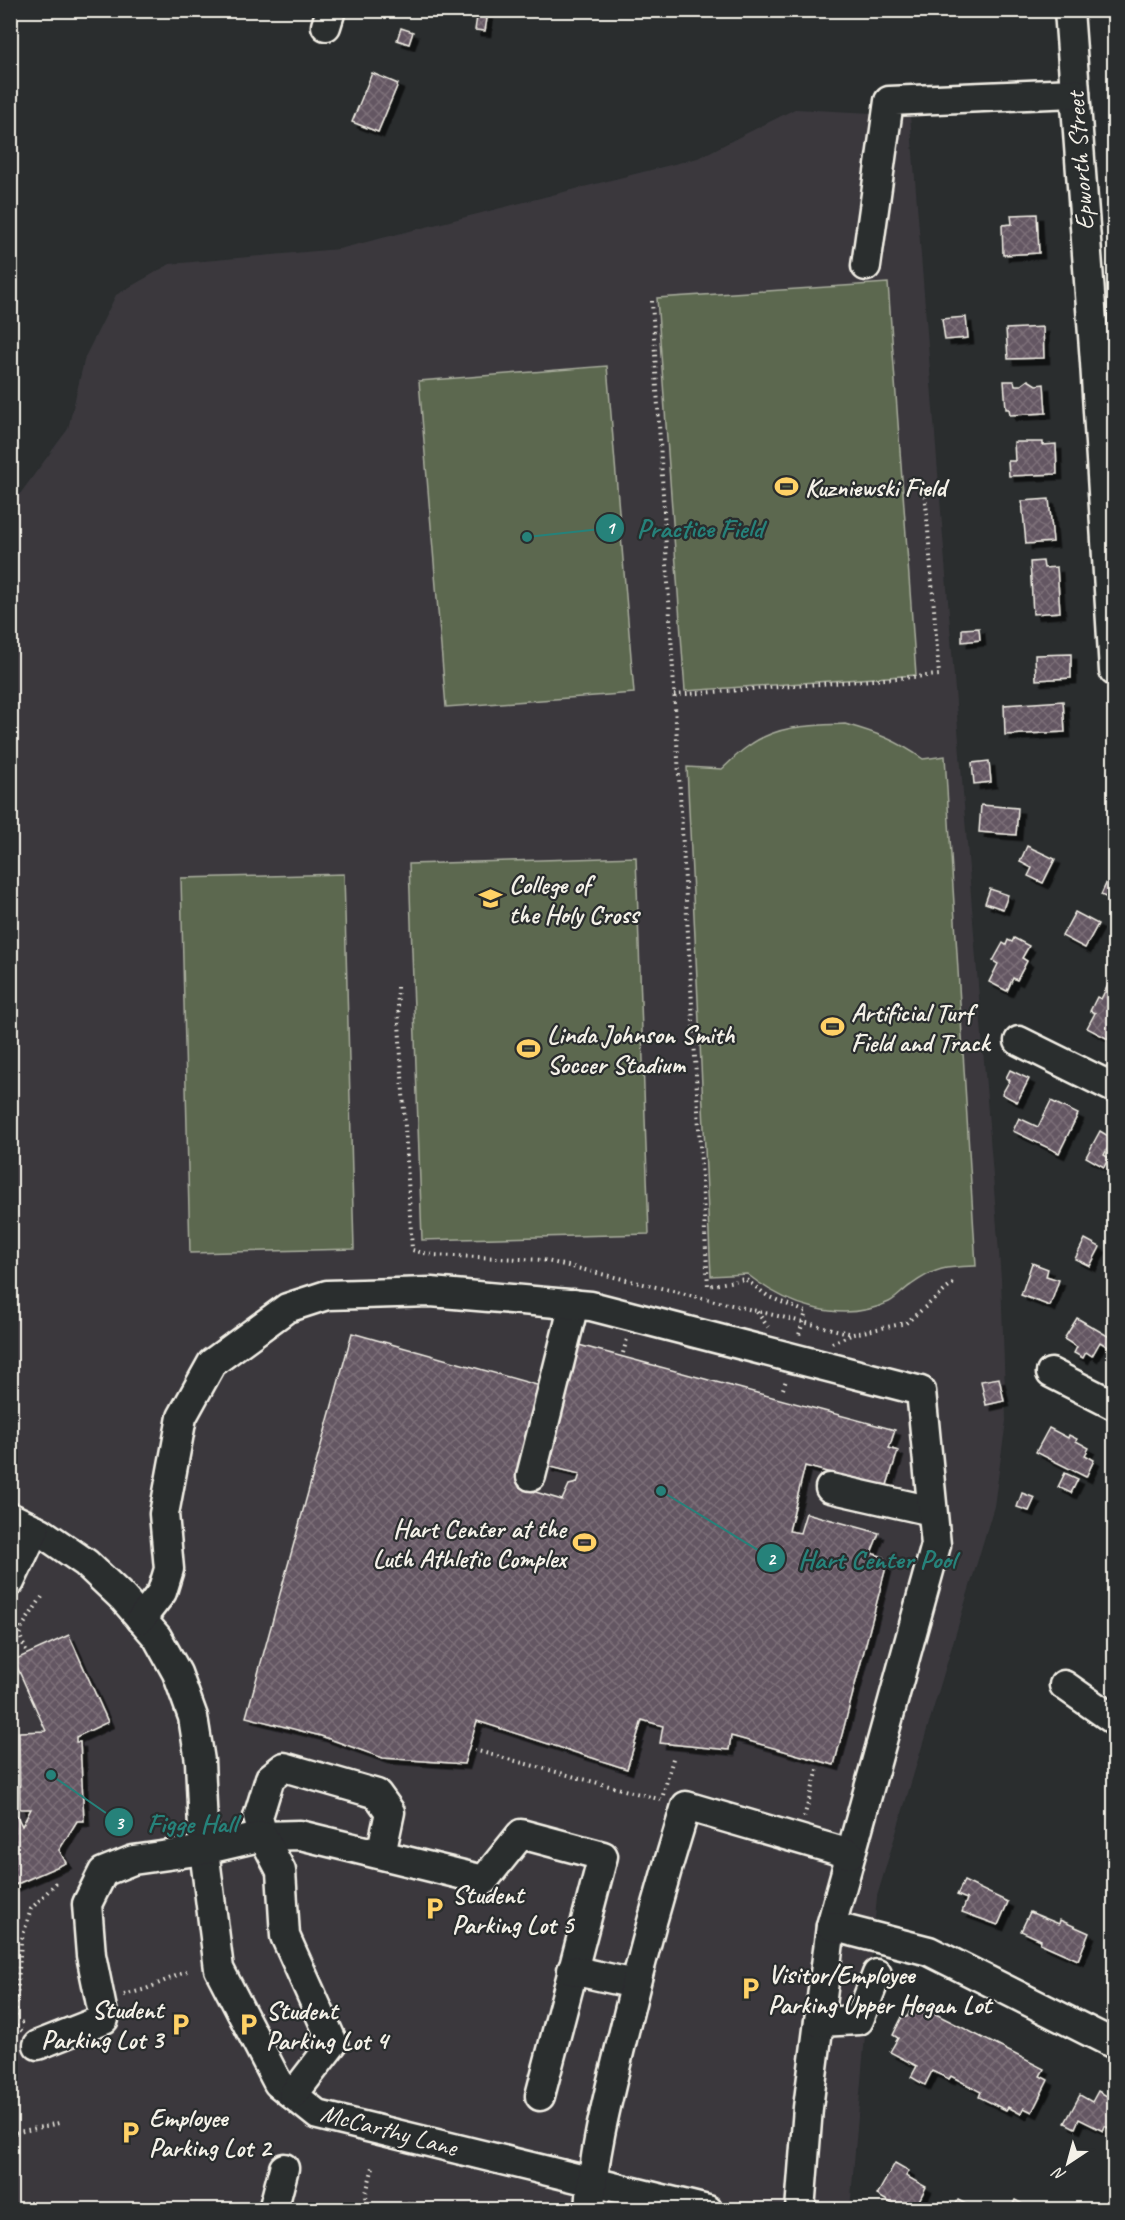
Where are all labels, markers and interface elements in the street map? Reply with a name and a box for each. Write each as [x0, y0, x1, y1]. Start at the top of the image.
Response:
street label: Epworth Street [1059, 88, 1101, 231]
place label: Kuzniewski Field [805, 471, 950, 504]
sports icon: Kuzniewski Field [774, 474, 800, 500]
callout: Practice Field [595, 505, 775, 550]
text: Practice Field [637, 511, 767, 545]
text: 1 [606, 517, 616, 539]
place label: College of the Holy Cross [509, 868, 641, 931]
school or university icon: College of the Holy Cross [478, 886, 504, 912]
place label: Artificial Turf Field and Track [851, 996, 992, 1059]
sports icon: Artificial Turf Field and Track [820, 1014, 846, 1040]
place label: Linda Johnson Smith Soccer Stadium [547, 1018, 735, 1081]
sports icon: Linda Johnson Smith Soccer Stadium [516, 1036, 542, 1062]
place label: Hart Center at the Luth Athletic Complex [373, 1512, 568, 1575]
sports icon: Hart Center at the Luth Athletic Complex [571, 1530, 597, 1556]
callout: Hart Center Pool [756, 1536, 967, 1581]
text: Hart Center Pool [798, 1542, 961, 1576]
text: 2 [767, 1548, 777, 1570]
callout: Figge Hall [104, 1800, 249, 1845]
text: Figge Hall [147, 1806, 242, 1840]
text: 3 [115, 1812, 125, 1834]
place label: Student Parking Lot 5 [452, 1878, 576, 1941]
parking icon: Student Parking Lot 5 [421, 1896, 447, 1922]
place label: Visitor/Employee Parking Upper Hogan Lot [768, 1958, 994, 2021]
parking icon: Visitor/Employee Parking Upper Hogan Lot [737, 1976, 763, 2002]
place label: Student Parking Lot 3 [41, 1993, 165, 2056]
place label: Student Parking Lot 4 [266, 1994, 391, 2057]
parking icon: Student Parking Lot 3 [168, 2011, 194, 2037]
parking icon: Student Parking Lot 4 [235, 2012, 261, 2038]
street label: McCarthy Lane [317, 2096, 462, 2164]
place label: Employee Parking Lot 2 [149, 2101, 273, 2164]
parking icon: Employee Parking Lot 2 [118, 2119, 144, 2145]
north arrow [1038, 2133, 1098, 2193]
text: N [1047, 2162, 1070, 2185]

